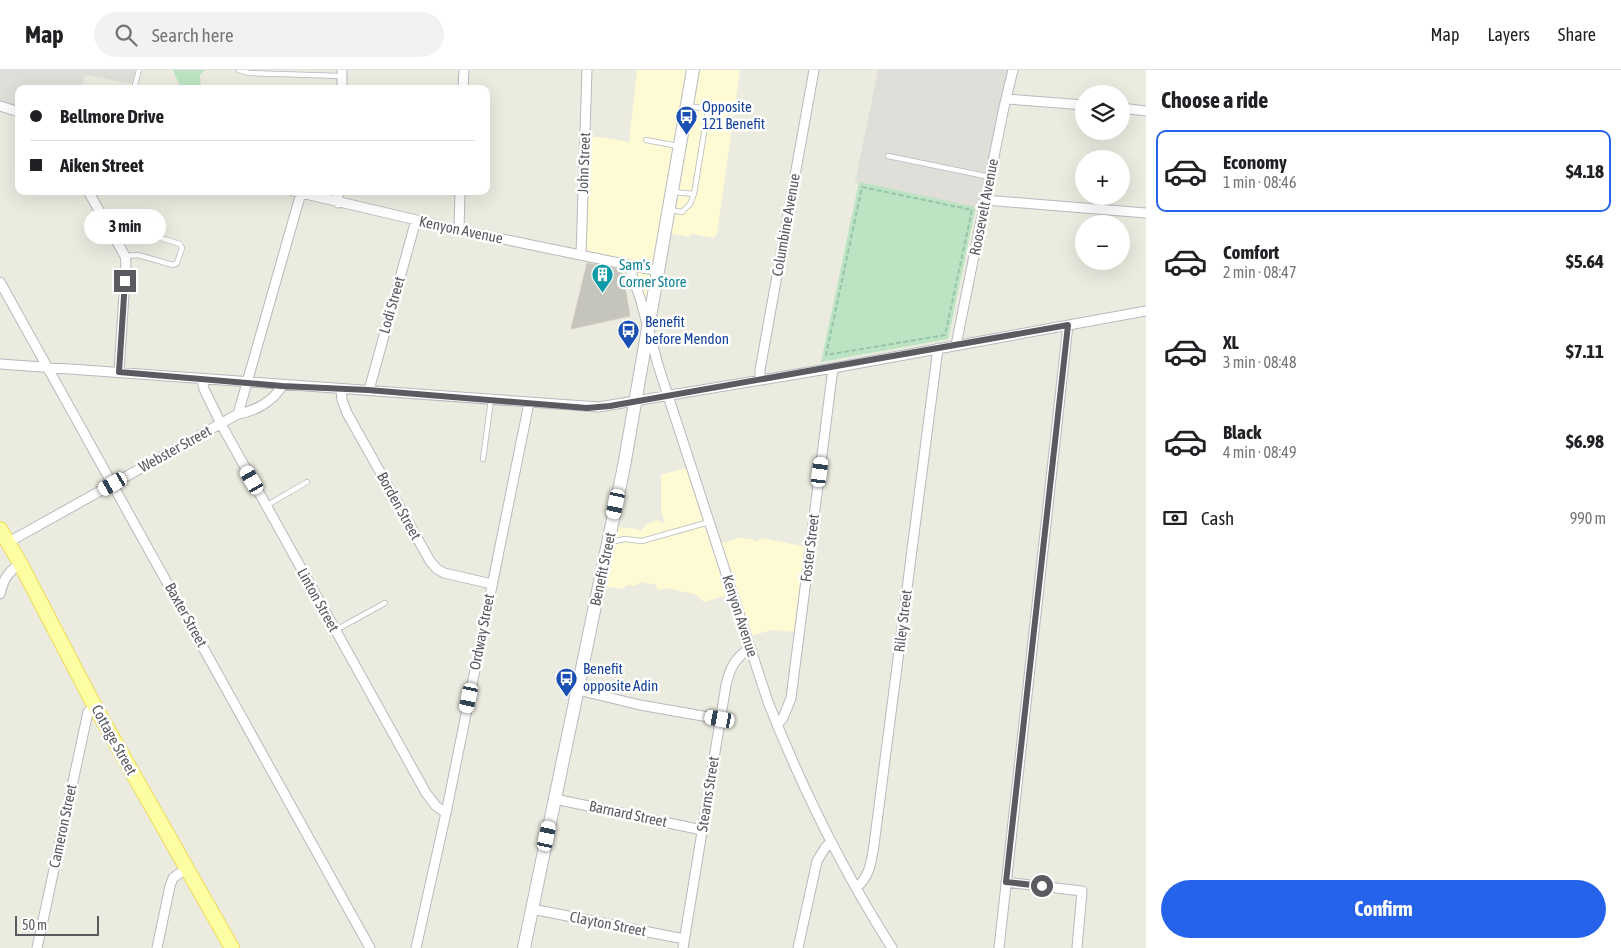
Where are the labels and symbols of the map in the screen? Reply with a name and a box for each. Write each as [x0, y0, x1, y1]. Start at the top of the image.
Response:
place label: Opposite 121 Benefit [702, 98, 765, 132]
bus stop icon: Opposite 121 Benefit [674, 104, 698, 135]
street label: John Street [574, 132, 593, 194]
street label: Roosevelt Avenue [966, 157, 1001, 257]
street label: Columbine Avenue [768, 172, 803, 278]
callout: 3 min [84, 208, 166, 244]
street label: Kenyon Avenue [418, 212, 505, 247]
place label: Sam's Corner Store [619, 256, 687, 290]
building icon: Sam's Corner Store [591, 262, 615, 293]
route end [114, 270, 136, 292]
street label: Lodi Street [375, 274, 408, 335]
place label: Benefit before Mendon [645, 313, 729, 347]
bus stop icon: Benefit before Mendon [617, 319, 641, 350]
street label: Webster Street [136, 422, 214, 475]
car [810, 456, 829, 488]
car [238, 463, 265, 497]
street label: Borden Street [374, 469, 425, 543]
car [96, 470, 129, 498]
car [605, 488, 626, 520]
street label: Foster Street [797, 513, 822, 583]
street label: Benefit Street [586, 531, 619, 607]
street label: Linton Street [294, 565, 343, 634]
street label: Kenyon Avenue [719, 573, 762, 659]
street label: Baxter Street [162, 580, 211, 650]
street label: Riley Street [890, 589, 915, 653]
street label: Ordway Street [466, 592, 497, 671]
place label: Benefit opposite Adin [583, 660, 658, 694]
bus stop icon: Benefit opposite Adin [555, 666, 579, 697]
car [458, 682, 479, 714]
street label: Cottage Street [88, 702, 141, 778]
car [703, 709, 736, 729]
street label: Stearns Street [693, 755, 722, 833]
street label: Cameron Street [45, 783, 80, 869]
street label: Barnard Street [588, 797, 669, 830]
car [536, 820, 557, 852]
route start [1031, 875, 1053, 897]
street label: Clayton Street [569, 908, 648, 939]
scale bar [15, 913, 99, 936]

